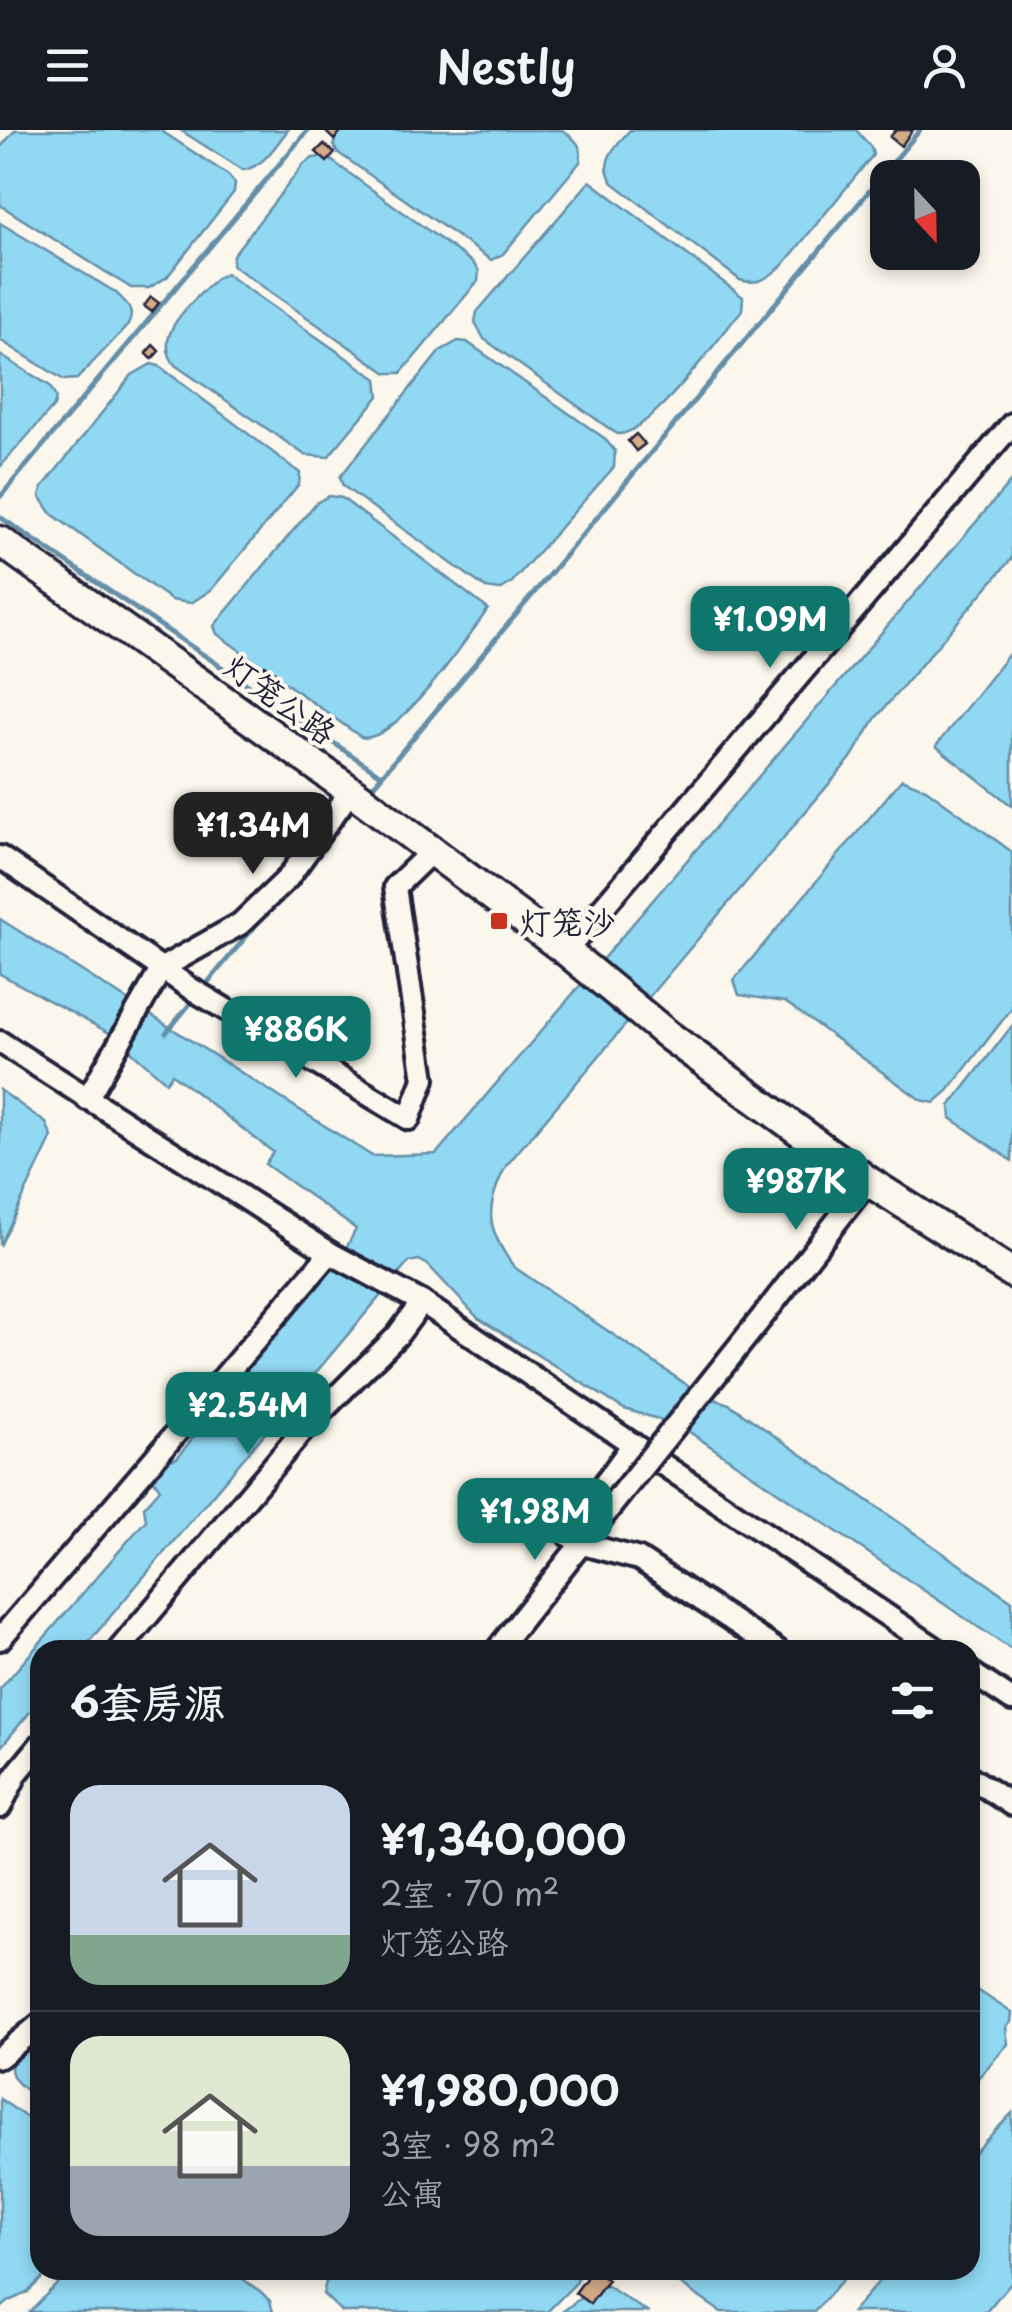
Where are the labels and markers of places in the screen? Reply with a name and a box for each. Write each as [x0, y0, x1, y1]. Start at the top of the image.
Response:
pin: ¥1.09M [689, 586, 851, 671]
pin: ¥1.34M [172, 792, 334, 877]
place label: 灯笼沙 [519, 897, 615, 945]
marker: 灯笼沙 [488, 910, 510, 932]
pin: ¥886K [226, 996, 366, 1081]
pin: ¥987K [726, 1148, 866, 1233]
pin: ¥2.54M [167, 1372, 329, 1457]
pin: ¥1.98M [454, 1478, 616, 1563]

